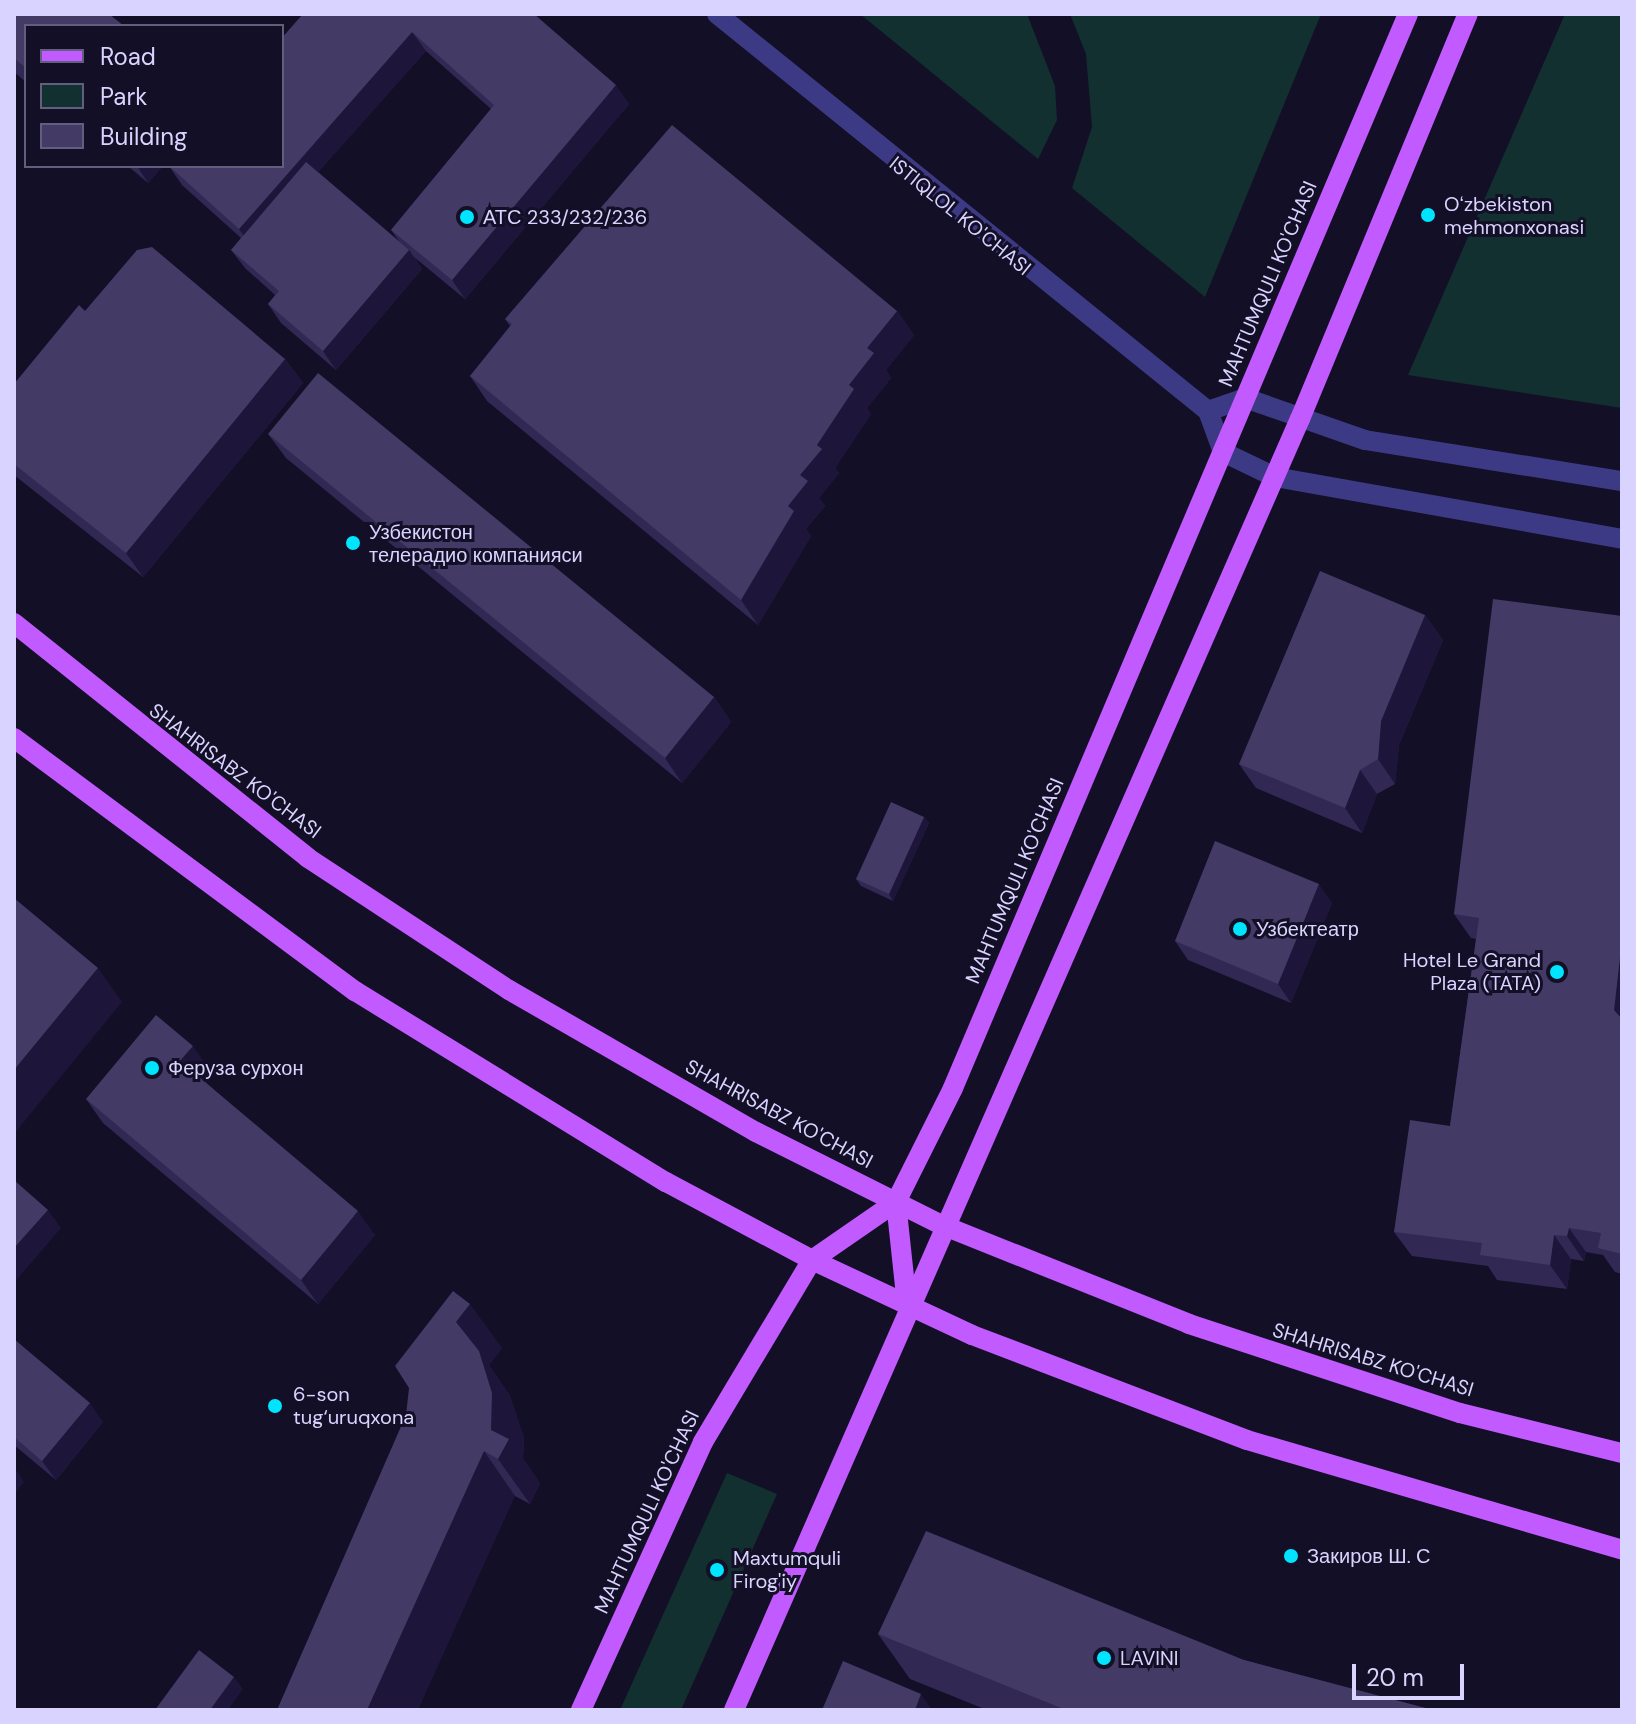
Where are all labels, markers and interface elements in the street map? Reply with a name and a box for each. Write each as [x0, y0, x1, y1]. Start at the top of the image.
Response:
legend [24, 24, 284, 168]
text: Road [100, 41, 156, 72]
text: Park [100, 81, 147, 112]
text: Building [100, 121, 187, 152]
street label: ISTIQLOL KO'CHASI [884, 152, 1036, 280]
street label: MAHTUMQULI KO'CHASI [1214, 178, 1322, 390]
place label: Oʻzbekiston mehmonxonasi [1444, 192, 1584, 239]
place label: АТС 233/232/236 [483, 205, 647, 229]
marker: Oʻzbekiston mehmonxonasi [1419, 206, 1437, 224]
marker: АТС 233/232/236 [458, 208, 476, 226]
place label: Узбекистон телерадио компанияси [369, 520, 583, 567]
marker: Узбекистон телерадио компанияси [344, 534, 362, 552]
street label: SHAHRISABZ KO'CHASI [144, 699, 326, 843]
street label: MAHTUMQULI KO'CHASI [961, 775, 1069, 987]
place label: Узбектеатр [1256, 917, 1359, 941]
marker: Узбектеатр [1231, 920, 1249, 938]
place label: Hotel Le Grand Plaza (TATA) [1403, 948, 1541, 995]
marker: Hotel Le Grand Plaza (TATA) [1548, 963, 1566, 981]
street label: SHAHRISABZ KO'CHASI [681, 1054, 877, 1174]
place label: Феруза сурхон [168, 1056, 303, 1080]
marker: Феруза сурхон [143, 1059, 161, 1077]
street label: SHAHRISABZ KO'CHASI [1270, 1318, 1476, 1402]
place label: 6-son tug‘uruqxona [293, 1382, 414, 1429]
marker: 6-son tug‘uruqxona [264, 1395, 286, 1417]
street label: MAHTUMQULI KO'CHASI [589, 1407, 705, 1617]
place label: Закиров Ш. С [1307, 1544, 1430, 1568]
place label: Maxtumquli Firog'iy [733, 1546, 841, 1593]
marker: Закиров Ш. С [1282, 1547, 1300, 1565]
marker: Maxtumquli Firog'iy [708, 1561, 726, 1579]
place label: LAVINI [1120, 1646, 1178, 1670]
scale bar [1356, 1648, 1468, 1698]
marker: LAVINI [1095, 1649, 1113, 1667]
text: 20 m [1366, 1662, 1424, 1693]

